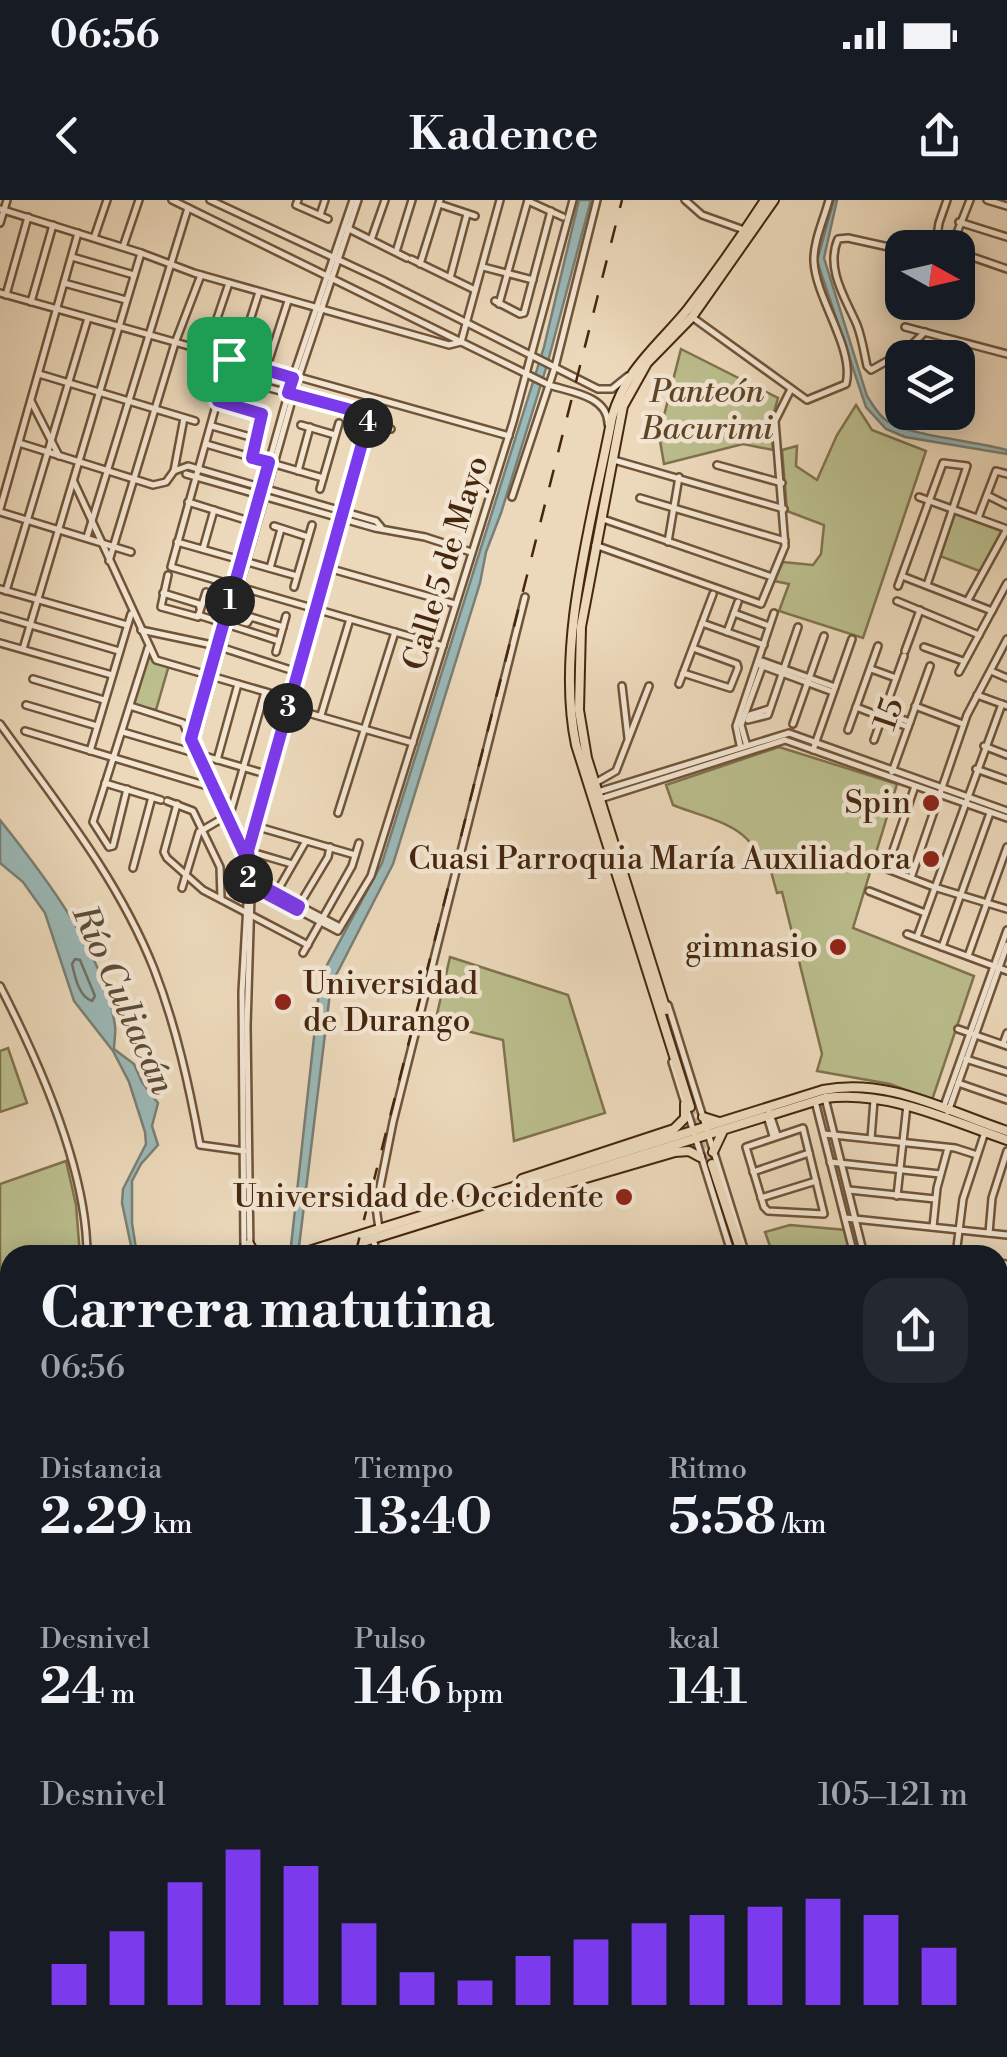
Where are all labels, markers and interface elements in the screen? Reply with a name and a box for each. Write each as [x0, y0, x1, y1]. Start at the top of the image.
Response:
text: 06:56 [50, 12, 159, 59]
text: Kadence [409, 107, 598, 164]
icon: back [40, 108, 95, 163]
icon: share [912, 108, 967, 163]
north arrow [885, 230, 975, 320]
map controls [885, 230, 975, 430]
pin [187, 317, 272, 402]
icon: arrive [202, 332, 257, 387]
button: layers [885, 340, 975, 430]
park label: Panteón Bacurimi [640, 372, 773, 449]
pin: 4 [343, 398, 393, 448]
text: 4 [359, 405, 377, 440]
street label: Calle 5 de Mayo [394, 451, 498, 675]
pin: 1 [205, 576, 255, 626]
text: 1 [223, 583, 237, 618]
pin: 3 [263, 683, 313, 733]
text: 3 [280, 690, 296, 725]
street label: 15 [865, 693, 913, 735]
place label: Spin [845, 783, 911, 823]
marker: Spin [920, 792, 942, 814]
place label: Cuasi Parroquia María Auxiliadora [409, 839, 912, 879]
marker: Cuasi Parroquia María Auxiliadora [920, 848, 942, 870]
pin: 2 [223, 854, 273, 904]
text: 2 [239, 861, 257, 896]
water label: Río Culiacán [62, 898, 184, 1102]
place label: gimnasio [685, 927, 818, 967]
marker: gimnasio [827, 936, 849, 958]
place label: Universidad de Durango [303, 964, 478, 1041]
marker: Universidad de Durango [272, 991, 294, 1013]
place label: Universidad de Occidente [233, 1177, 604, 1217]
marker: Universidad de Occidente [613, 1186, 635, 1208]
text: Carrera matutina [40, 1276, 494, 1345]
button: share [863, 1278, 968, 1383]
text: 06:56 [40, 1348, 125, 1388]
text: Distancia [40, 1452, 162, 1487]
text: Tiempo [354, 1452, 454, 1487]
text: Ritmo [669, 1452, 747, 1487]
text: 2.29 [40, 1487, 148, 1549]
text: 13:40 [354, 1487, 492, 1549]
text: 5:58 [669, 1487, 776, 1549]
text: km [148, 1507, 193, 1542]
text: /km [776, 1507, 826, 1542]
text: Desnivel [40, 1622, 150, 1657]
text: Pulso [354, 1622, 426, 1657]
text: kcal [669, 1622, 719, 1657]
text: 24 [40, 1657, 105, 1719]
text: 146 [354, 1657, 441, 1719]
text: 141 [669, 1657, 747, 1719]
text: m [105, 1677, 135, 1712]
text: bpm [441, 1677, 504, 1712]
text: Desnivel [40, 1775, 166, 1815]
text: 105–121 m [818, 1775, 968, 1815]

